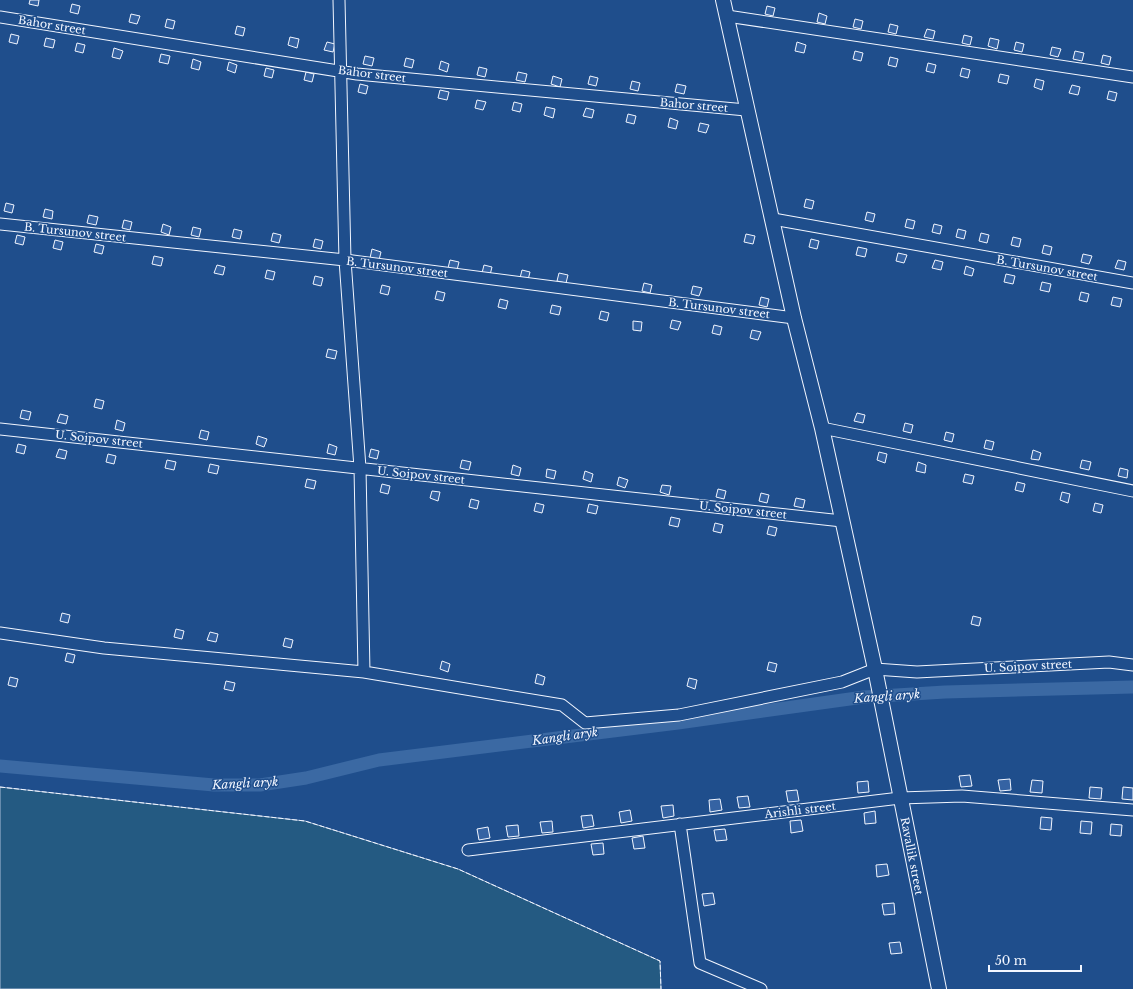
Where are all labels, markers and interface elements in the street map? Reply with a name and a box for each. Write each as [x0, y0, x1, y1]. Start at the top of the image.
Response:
street label: Bahor street [17, 13, 88, 37]
street label: Bahor street [337, 63, 408, 85]
street label: Bahor street [659, 95, 730, 115]
street label: B. Tursunov street [23, 220, 128, 244]
street label: B. Tursunov street [995, 252, 1099, 284]
street label: B. Tursunov street [345, 254, 450, 280]
street label: B. Tursunov street [667, 295, 772, 321]
street label: U. Soipov street [54, 427, 144, 451]
street label: U. Soipov street [376, 463, 466, 487]
street label: U. Soipov street [698, 498, 788, 522]
street label: U. Soipov street [984, 657, 1073, 675]
water label: Kangli aryk [852, 686, 921, 706]
water label: Kangli aryk [530, 724, 599, 748]
water label: Kangli aryk [211, 774, 278, 792]
street label: Arishli street [763, 799, 837, 821]
street label: Ravallik street [898, 816, 927, 897]
scale bar [989, 947, 1081, 973]
text: 50 m [995, 953, 1027, 968]

